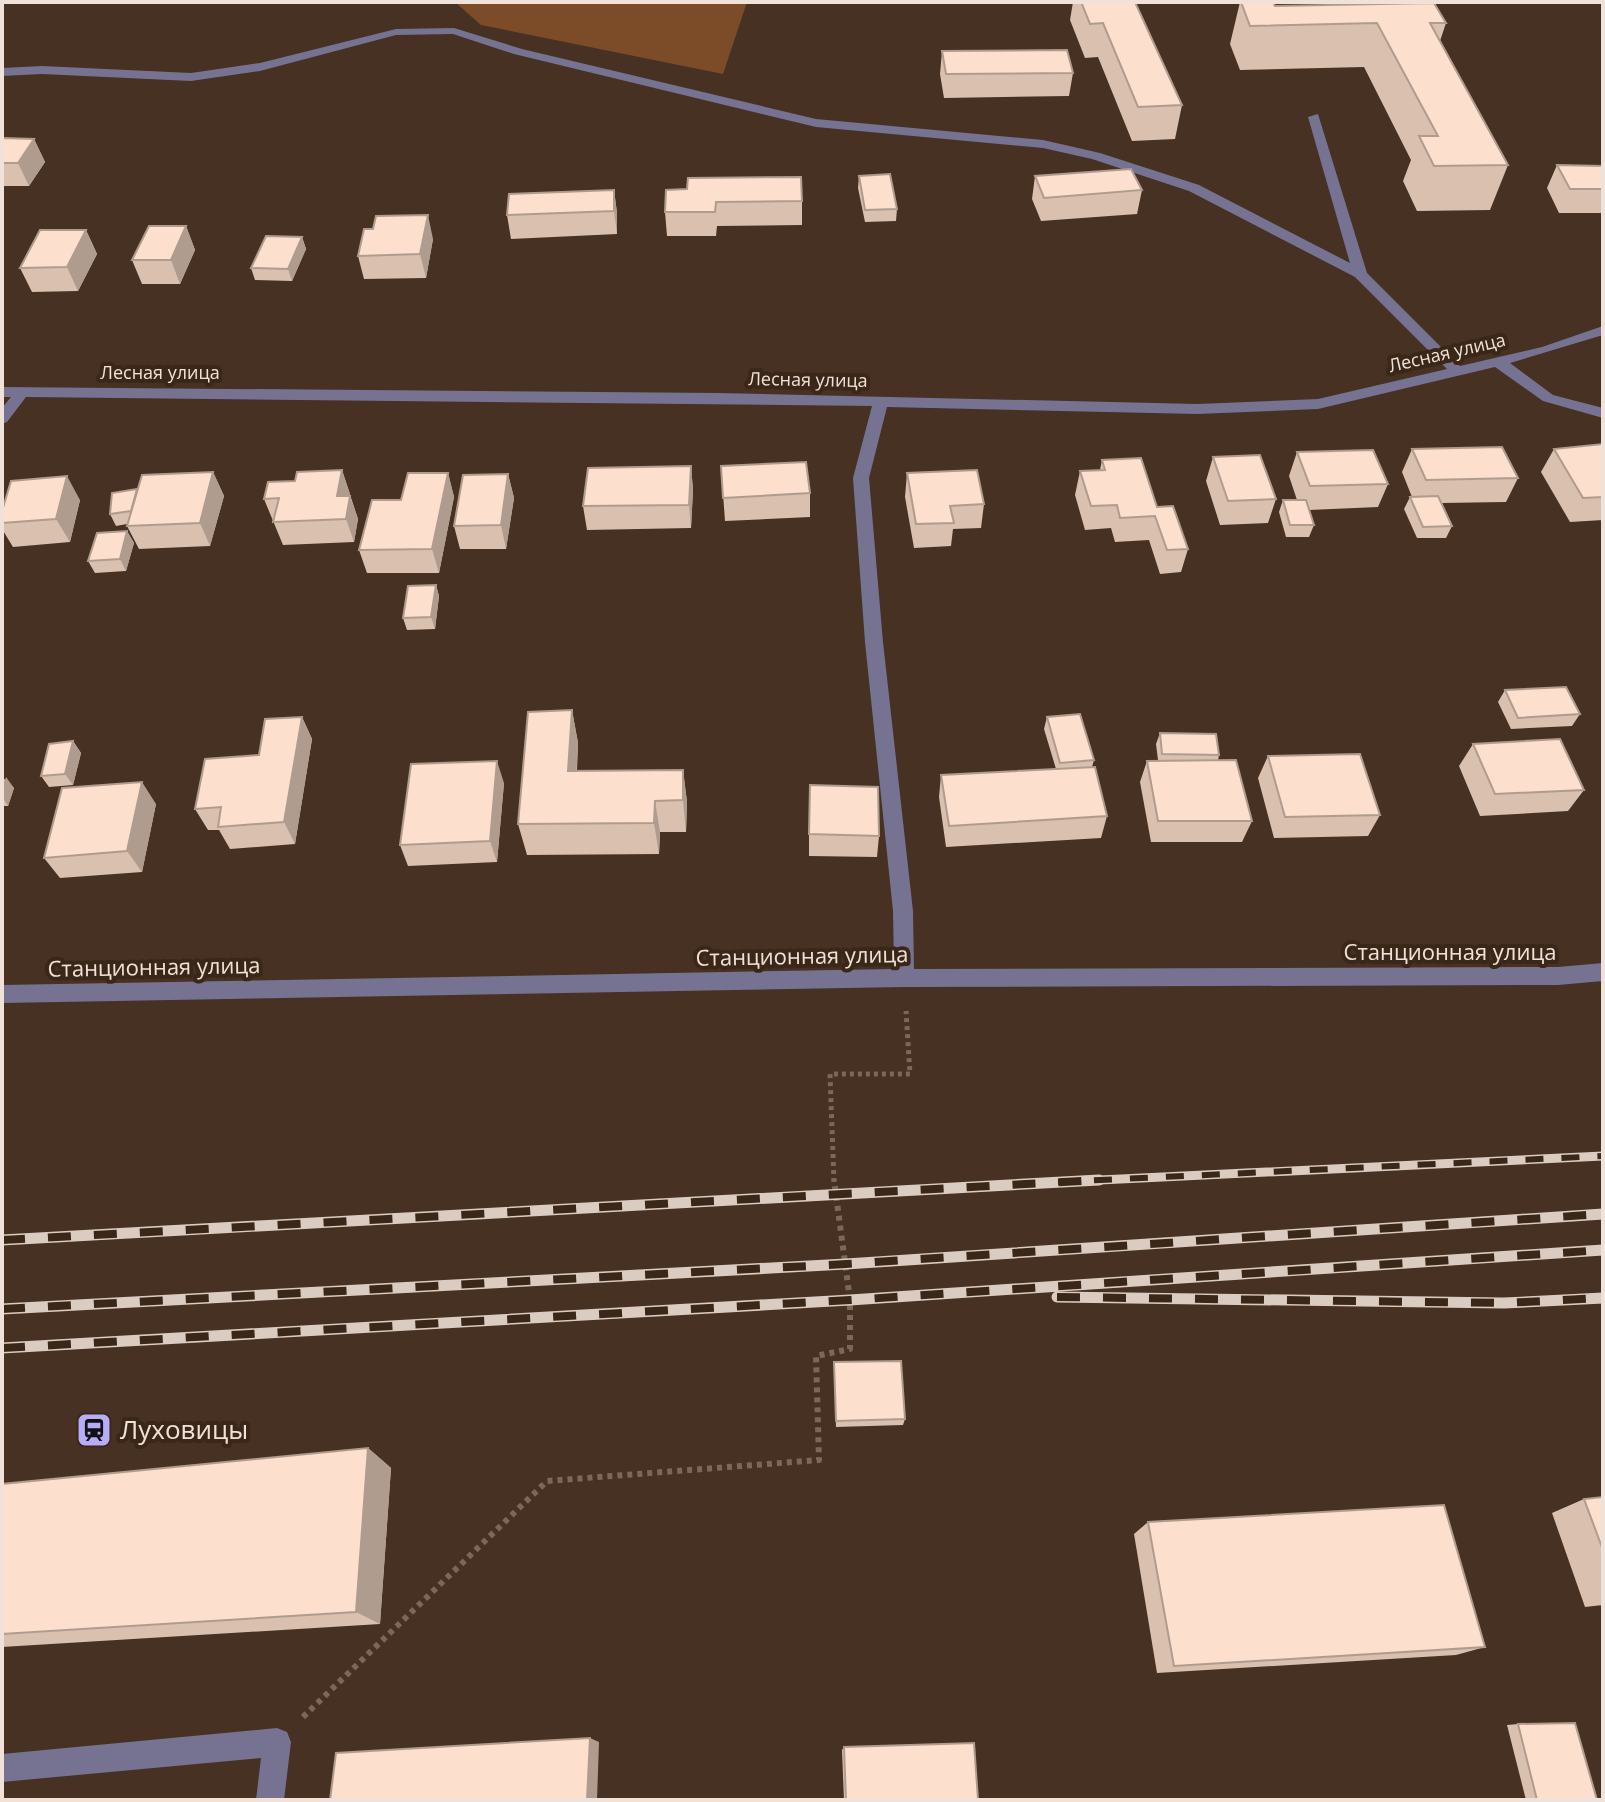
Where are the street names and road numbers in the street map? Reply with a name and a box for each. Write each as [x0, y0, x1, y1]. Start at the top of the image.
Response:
street label: Лесная улица [1386, 327, 1508, 377]
street label: Лесная улица [100, 360, 220, 384]
street label: Лесная улица [748, 366, 868, 392]
street label: Станционная улица [1344, 936, 1556, 966]
street label: Станционная улица [695, 938, 909, 972]
street label: Станционная улица [47, 949, 261, 983]

